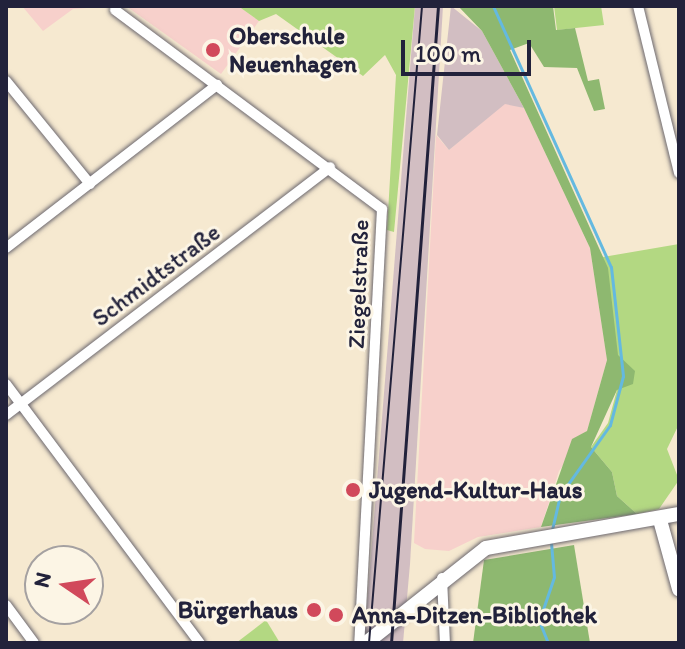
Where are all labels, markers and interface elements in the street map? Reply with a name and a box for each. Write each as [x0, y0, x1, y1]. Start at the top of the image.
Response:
place label: Oberschule Neuenhagen [229, 22, 357, 78]
scale bar [405, 24, 535, 74]
text: 100 m [415, 39, 481, 68]
marker: Oberschule Neuenhagen [204, 41, 222, 59]
street label: Schmidtstraße [86, 218, 226, 332]
street label: Ziegelstraße [341, 219, 375, 349]
place label: Jugend-Kultur-Haus [369, 476, 582, 504]
marker: Jugend-Kultur-Haus [344, 481, 362, 499]
north arrow [24, 545, 104, 625]
text: N [27, 570, 57, 590]
place label: Bürgerhaus [178, 596, 298, 624]
marker: Bürgerhaus [305, 601, 323, 619]
place label: Anna-Ditzen-Bibliothek [352, 601, 597, 629]
marker: Anna-Ditzen-Bibliothek [327, 606, 345, 624]

